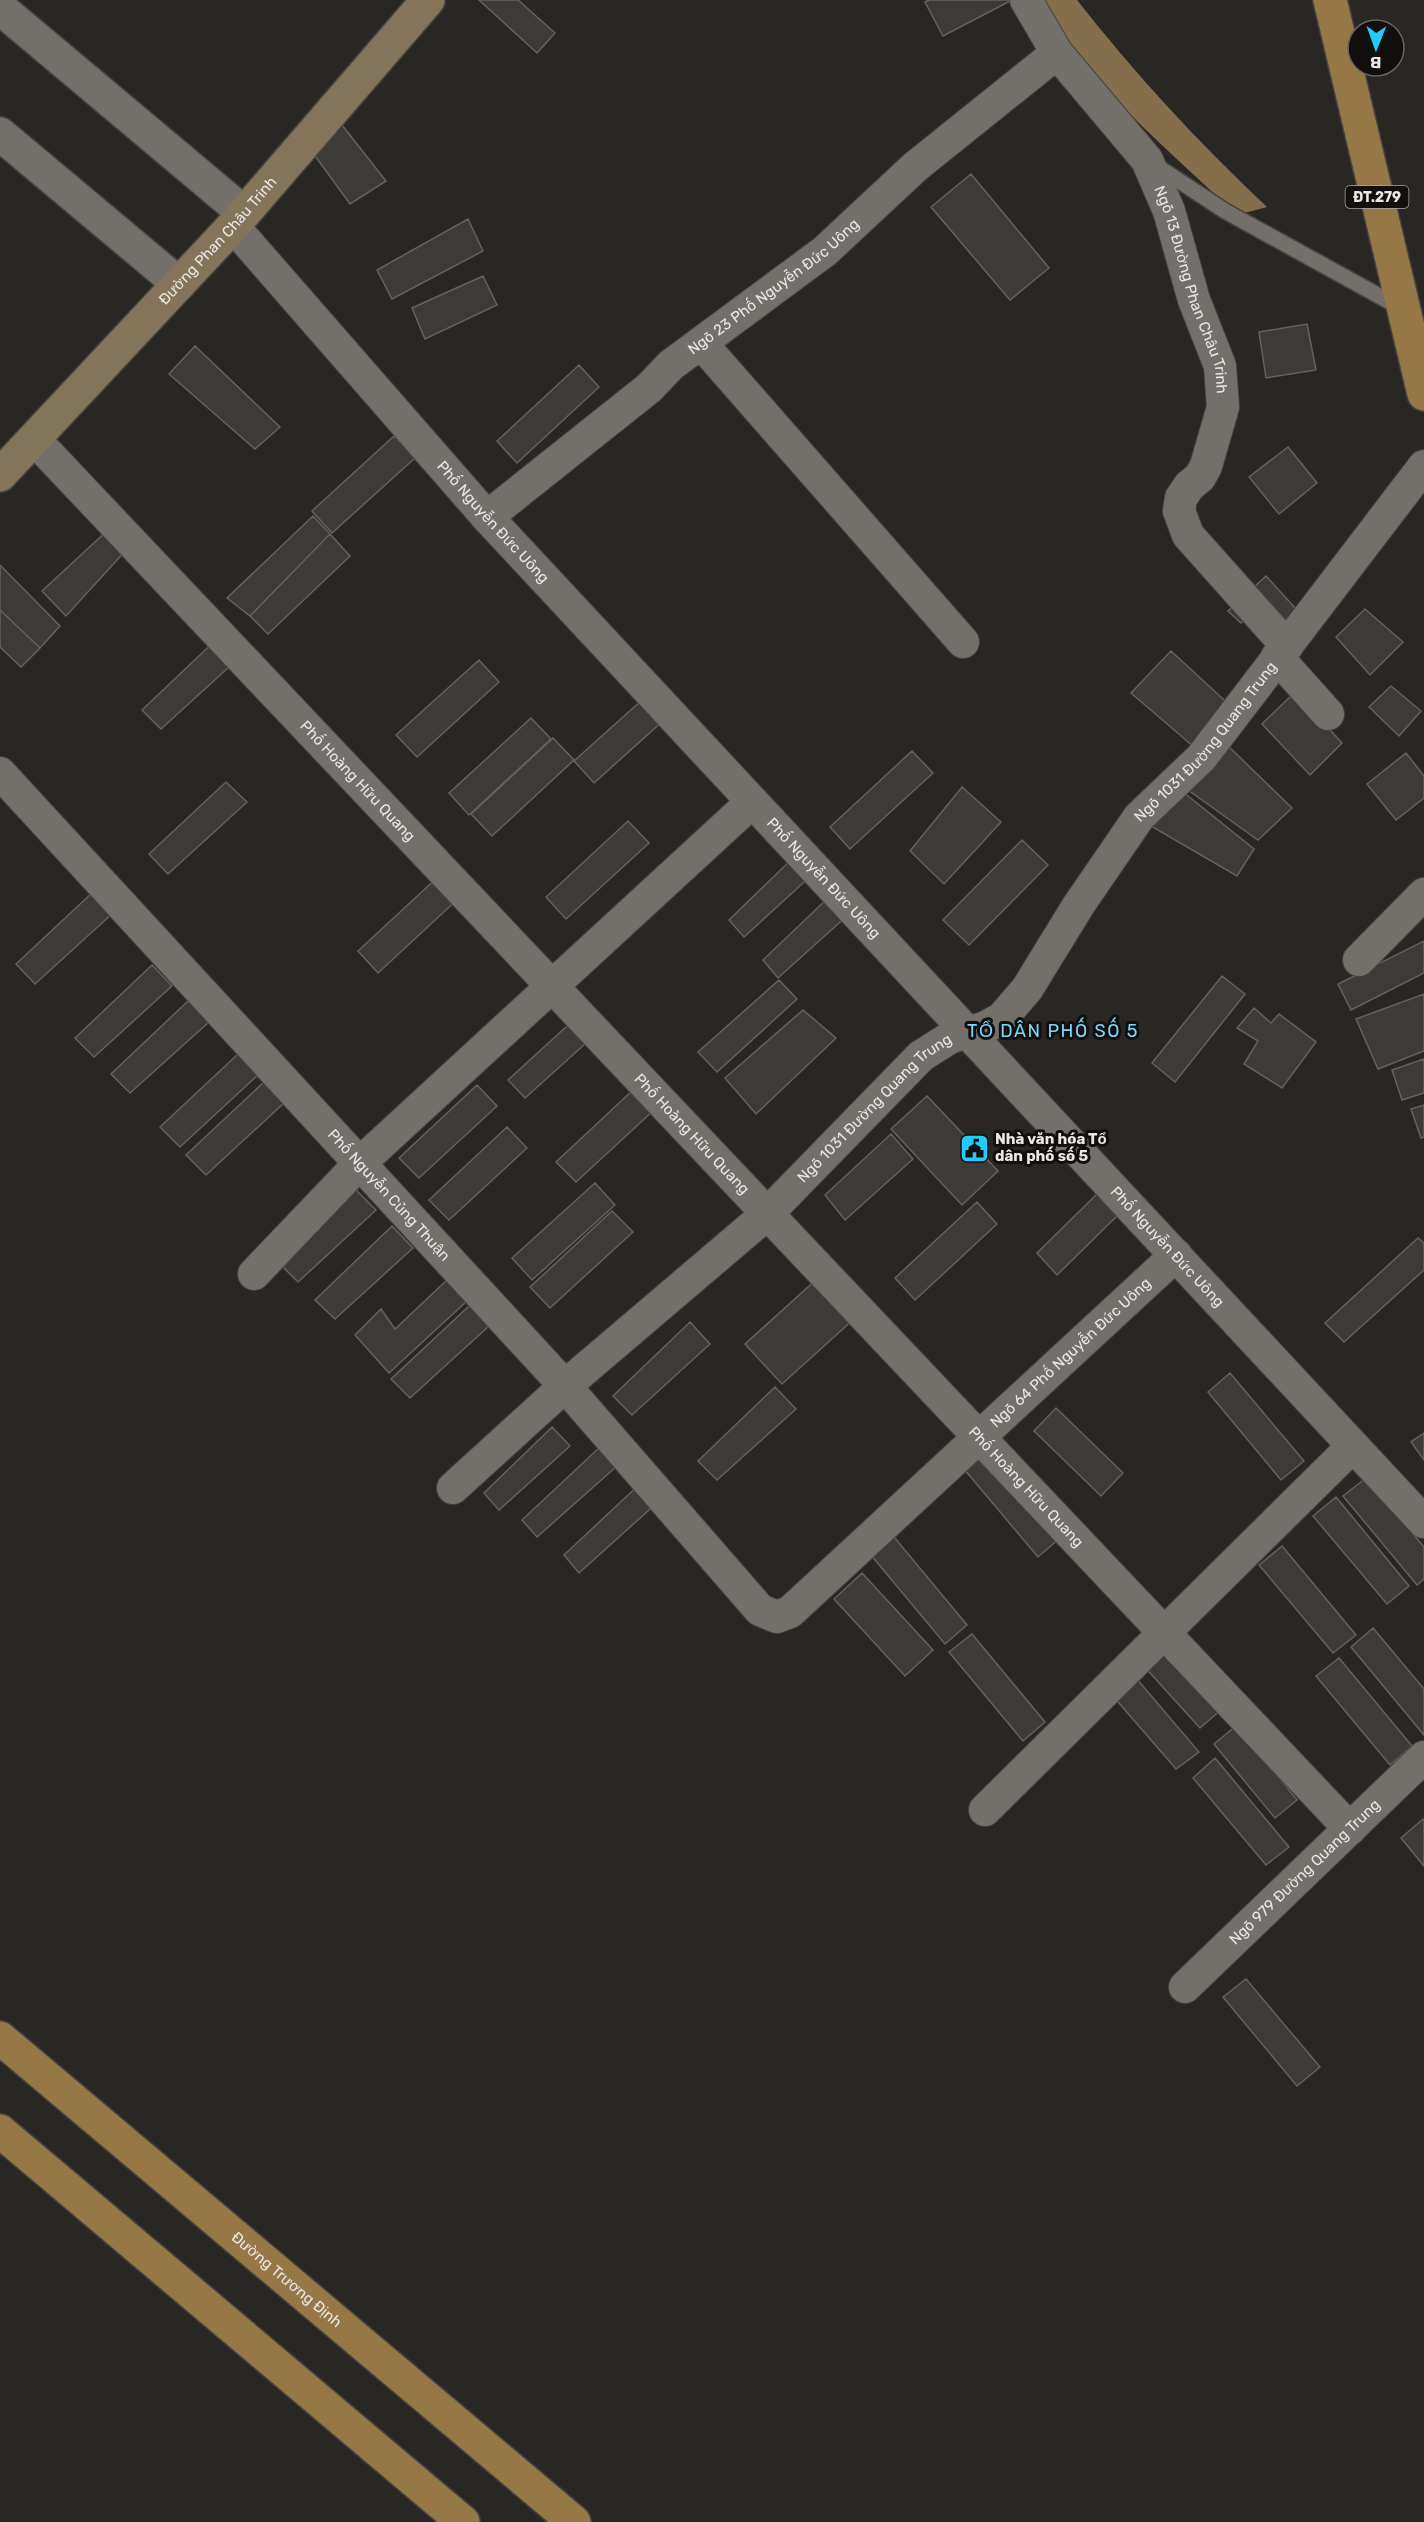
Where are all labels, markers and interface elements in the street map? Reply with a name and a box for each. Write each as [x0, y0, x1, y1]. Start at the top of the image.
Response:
north arrow [1346, 18, 1406, 78]
text: B [1370, 53, 1382, 72]
street label: Đường Phan Châu Trinh [155, 173, 281, 308]
street label: Ngõ 13 Đường Phan Châu Trinh [1150, 183, 1231, 394]
road number: ĐT.279 [1346, 186, 1408, 208]
street label: Ngõ 23 Phố Nguyễn Đức Uông [684, 215, 863, 358]
street label: Phố Nguyễn Đức Uông [433, 457, 553, 587]
street label: Ngõ 1031 Đường Quang Trung [1130, 658, 1280, 826]
street label: Phố Hoàng Hữu Quang [296, 717, 419, 845]
street label: Phố Nguyễn Đức Uông [763, 814, 884, 942]
district label: TỔ DÂN PHỐ SỐ 5 [967, 1017, 1139, 1042]
street label: Ngõ 1031 Đường Quang Trung [794, 1030, 955, 1186]
street label: Phố Hoàng Hữu Quang [631, 1070, 753, 1198]
street label: Phố Nguyễn Củng Thuận [324, 1126, 454, 1265]
place label: Nhà văn hóa Tổ dân phố số 5 [995, 1130, 1107, 1165]
public building icon: Nhà văn hóa Tổ dân phố số 5 [958, 1132, 990, 1164]
street label: Phố Nguyễn Đức Uông [1107, 1183, 1228, 1311]
street label: Ngõ 64 Phố Nguyễn Đức Uông [986, 1274, 1154, 1431]
street label: Phố Hoàng Hữu Quang [965, 1423, 1087, 1551]
street label: Ngõ 979 Đường Quang Trung [1226, 1795, 1384, 1948]
street label: Đường Trương Định [228, 2228, 345, 2331]

